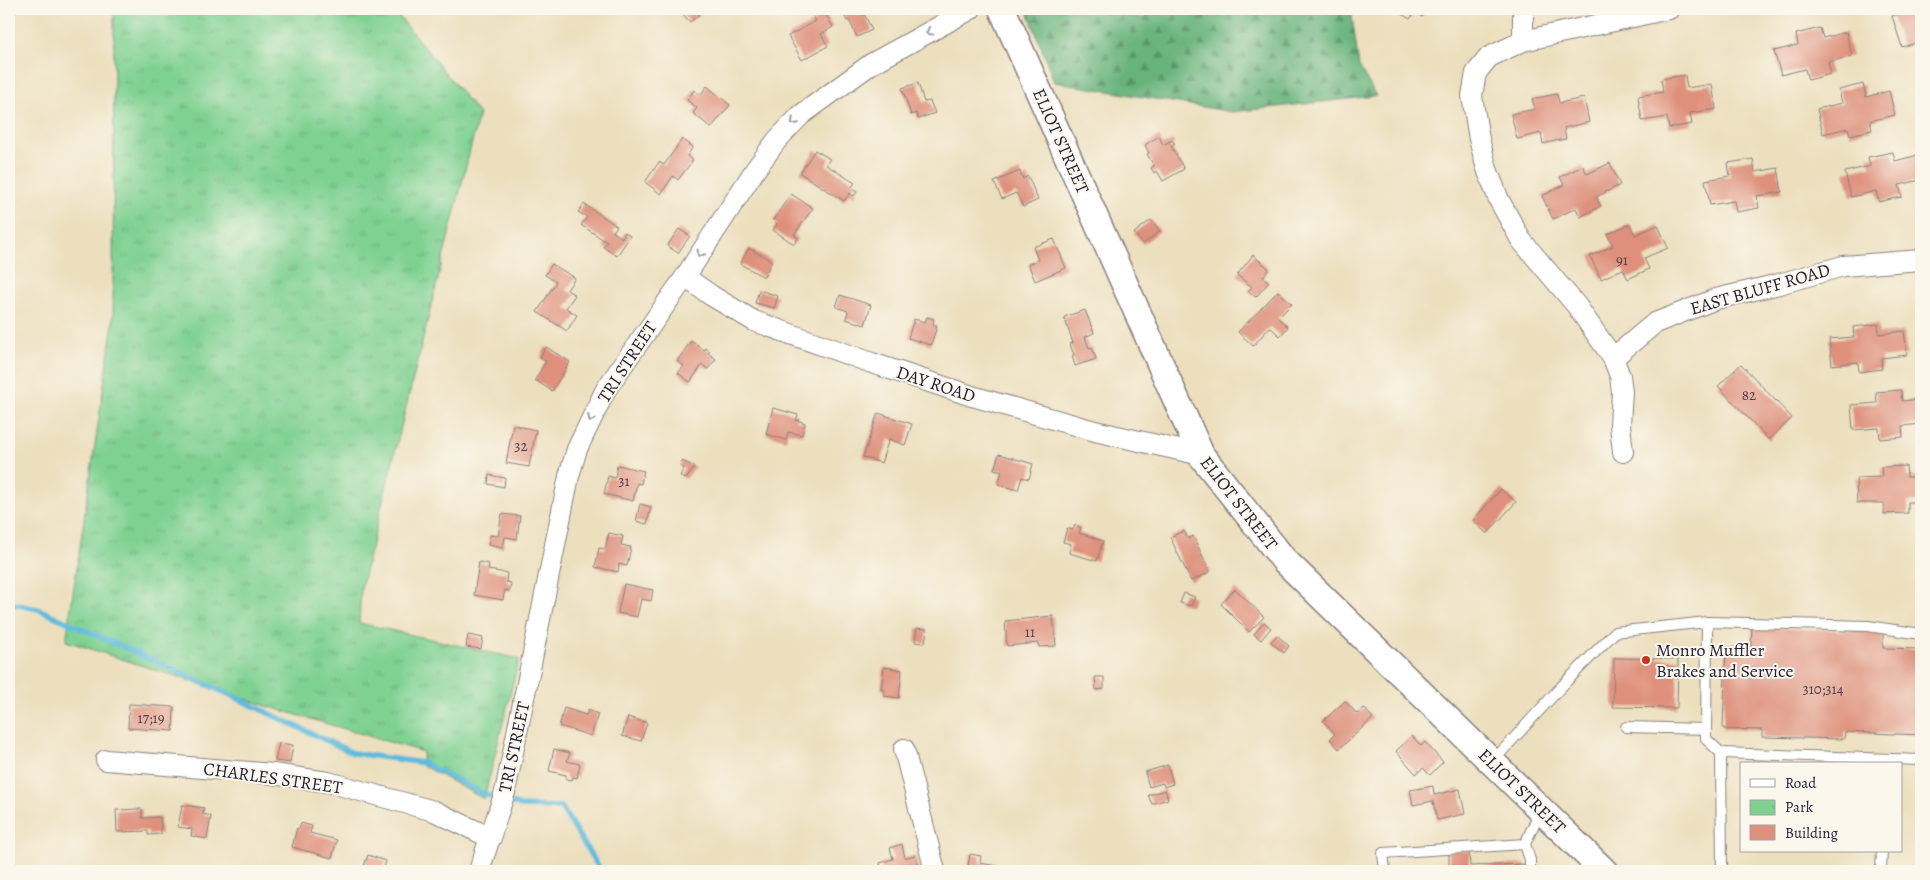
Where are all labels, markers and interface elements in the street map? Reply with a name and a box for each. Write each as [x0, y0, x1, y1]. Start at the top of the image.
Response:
one-way arrow [925, 26, 934, 36]
street label: ELIOT STREET [1027, 84, 1095, 198]
one-way arrow [791, 117, 800, 126]
one-way arrow [697, 249, 706, 258]
house number: 91 [1616, 250, 1628, 270]
street label: EAST BLUFF ROAD [1687, 258, 1833, 320]
street label: TRI STREET [592, 317, 662, 407]
street label: DAY ROAD [893, 360, 979, 408]
house number: 82 [1742, 385, 1756, 405]
one-way arrow [587, 414, 598, 423]
house number: 32 [514, 436, 528, 456]
street label: ELIOT STREET [1195, 451, 1283, 555]
house number: 31 [618, 471, 630, 491]
house number: 11 [1025, 622, 1035, 642]
place label: Monro Muffler Brakes and Service [1656, 638, 1794, 683]
marker: Monro Muffler Brakes and Service [1640, 654, 1652, 666]
house number: 310;314 [1802, 679, 1844, 699]
street label: TRI STREET [493, 699, 535, 795]
house number: 17;19 [138, 708, 165, 728]
street label: ELIOT STREET [1473, 743, 1571, 839]
street label: CHARLES STREET [202, 756, 344, 800]
legend [1740, 762, 1902, 852]
text: Road [1785, 773, 1817, 793]
text: Park [1785, 797, 1814, 817]
text: Building [1785, 823, 1838, 843]

